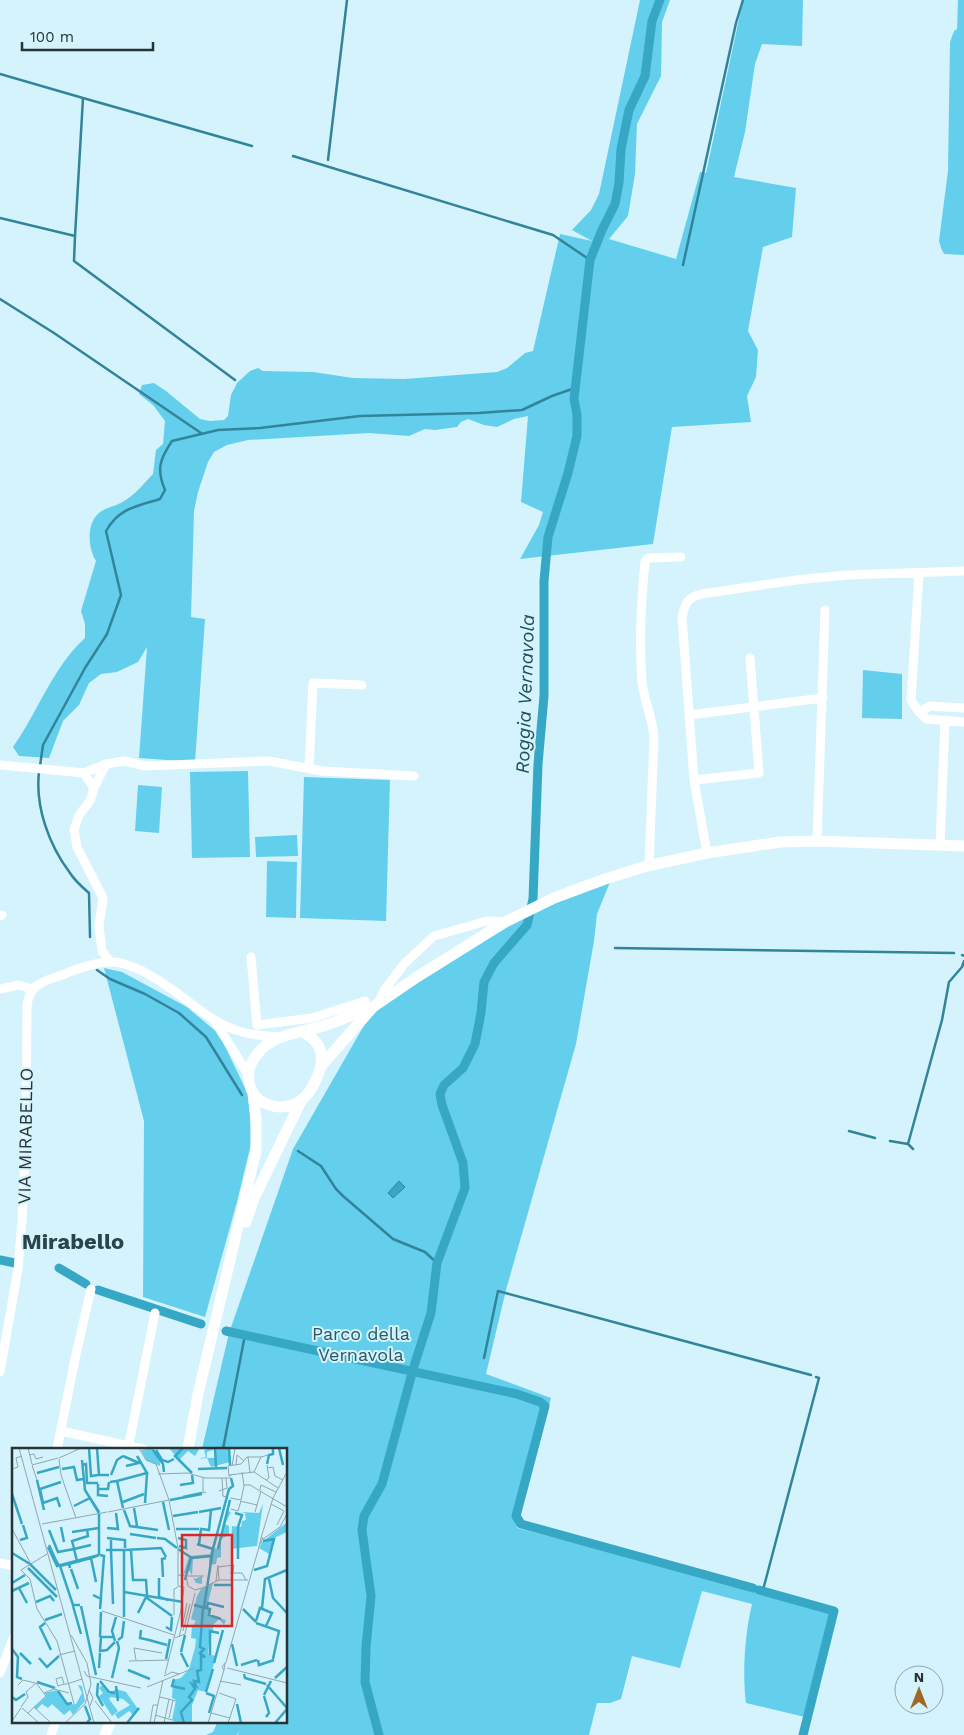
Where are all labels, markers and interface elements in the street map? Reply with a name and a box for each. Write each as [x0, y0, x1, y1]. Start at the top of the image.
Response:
scale bar [22, 20, 154, 52]
text: 100 m [30, 28, 74, 46]
water label: Roggia Vernavola [511, 614, 539, 774]
street label: VIA MIRABELLO [13, 1067, 37, 1205]
district label: Mirabello [22, 1229, 124, 1254]
park label: Parco della Vernavola [312, 1323, 410, 1365]
inset map [12, 1448, 288, 1722]
north arrow [894, 1665, 944, 1715]
text: N [914, 1669, 924, 1685]

